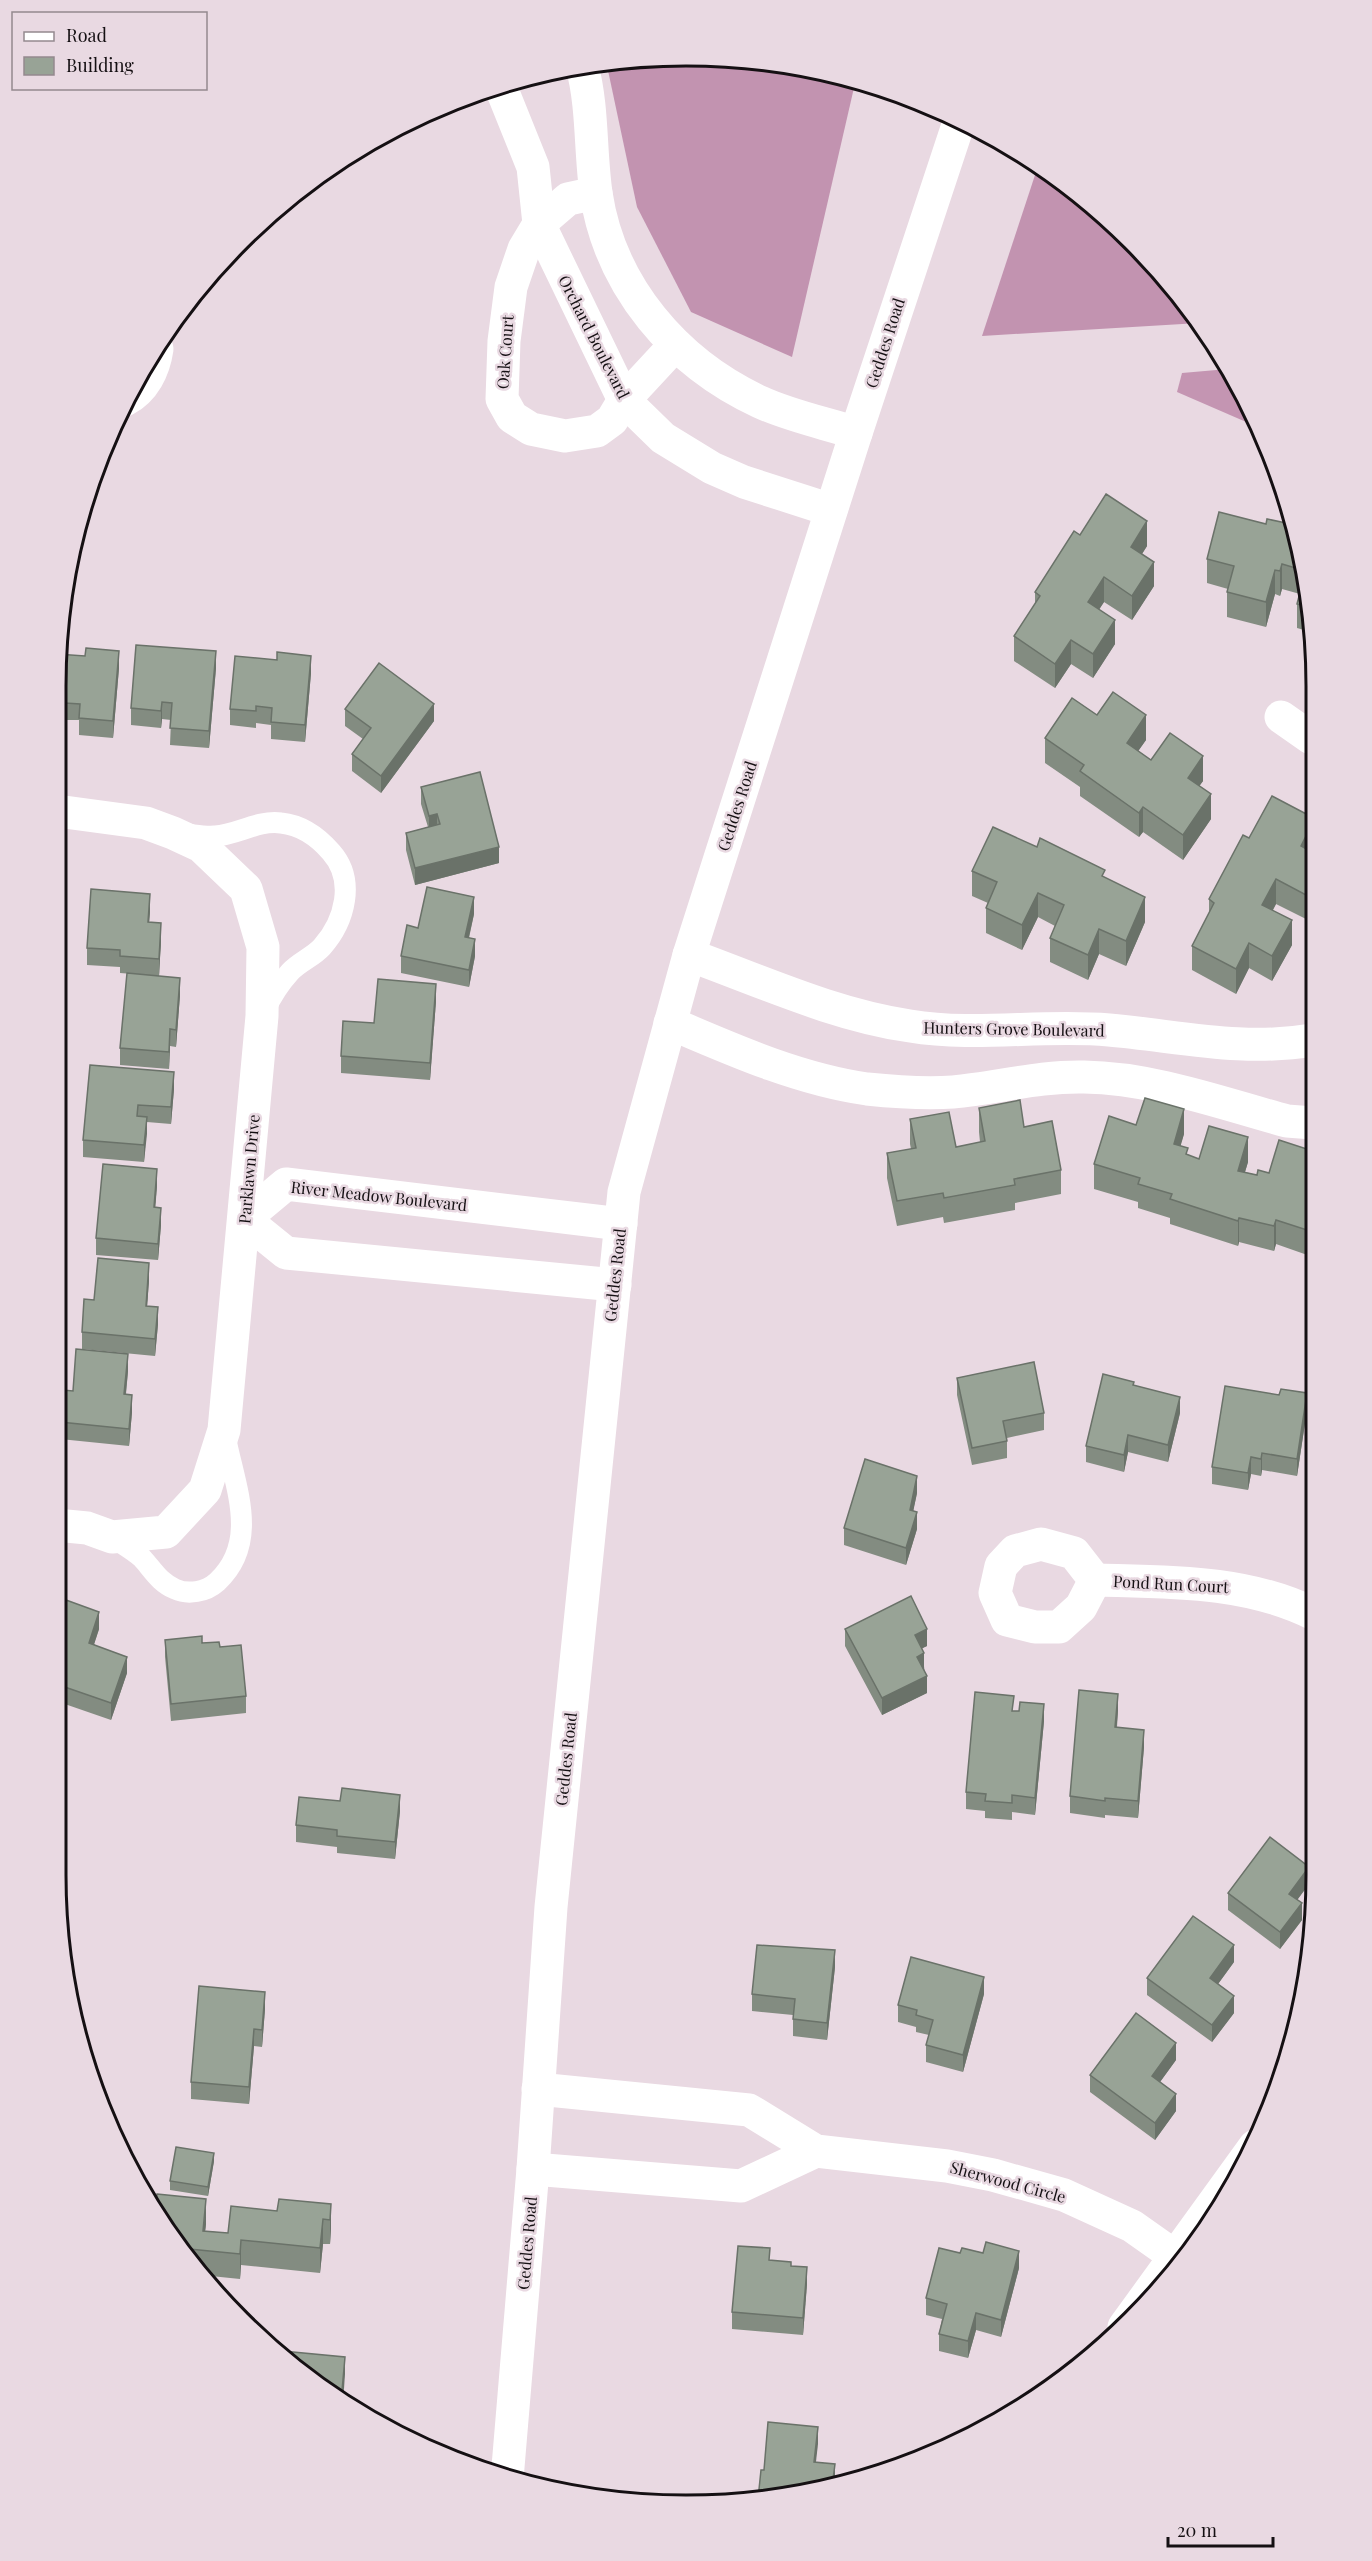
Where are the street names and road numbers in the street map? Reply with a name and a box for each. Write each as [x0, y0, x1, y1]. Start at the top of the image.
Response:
street label: Orchard Boulevard [554, 271, 635, 402]
street label: Geddes Road [860, 295, 909, 391]
street label: Oak Court [491, 314, 518, 390]
street label: Geddes Road [712, 758, 761, 854]
street label: Hunters Grove Boulevard [923, 1016, 1105, 1041]
street label: Parklawn Drive [233, 1113, 264, 1225]
street label: River Meadow Boulevard [290, 1176, 468, 1215]
street label: Geddes Road [599, 1227, 630, 1323]
street label: Pond Run Court [1113, 1570, 1230, 1597]
street label: Geddes Road [550, 1711, 581, 1807]
street label: Sherwood Circle [948, 2156, 1068, 2207]
street label: Geddes Road [512, 2195, 541, 2290]

